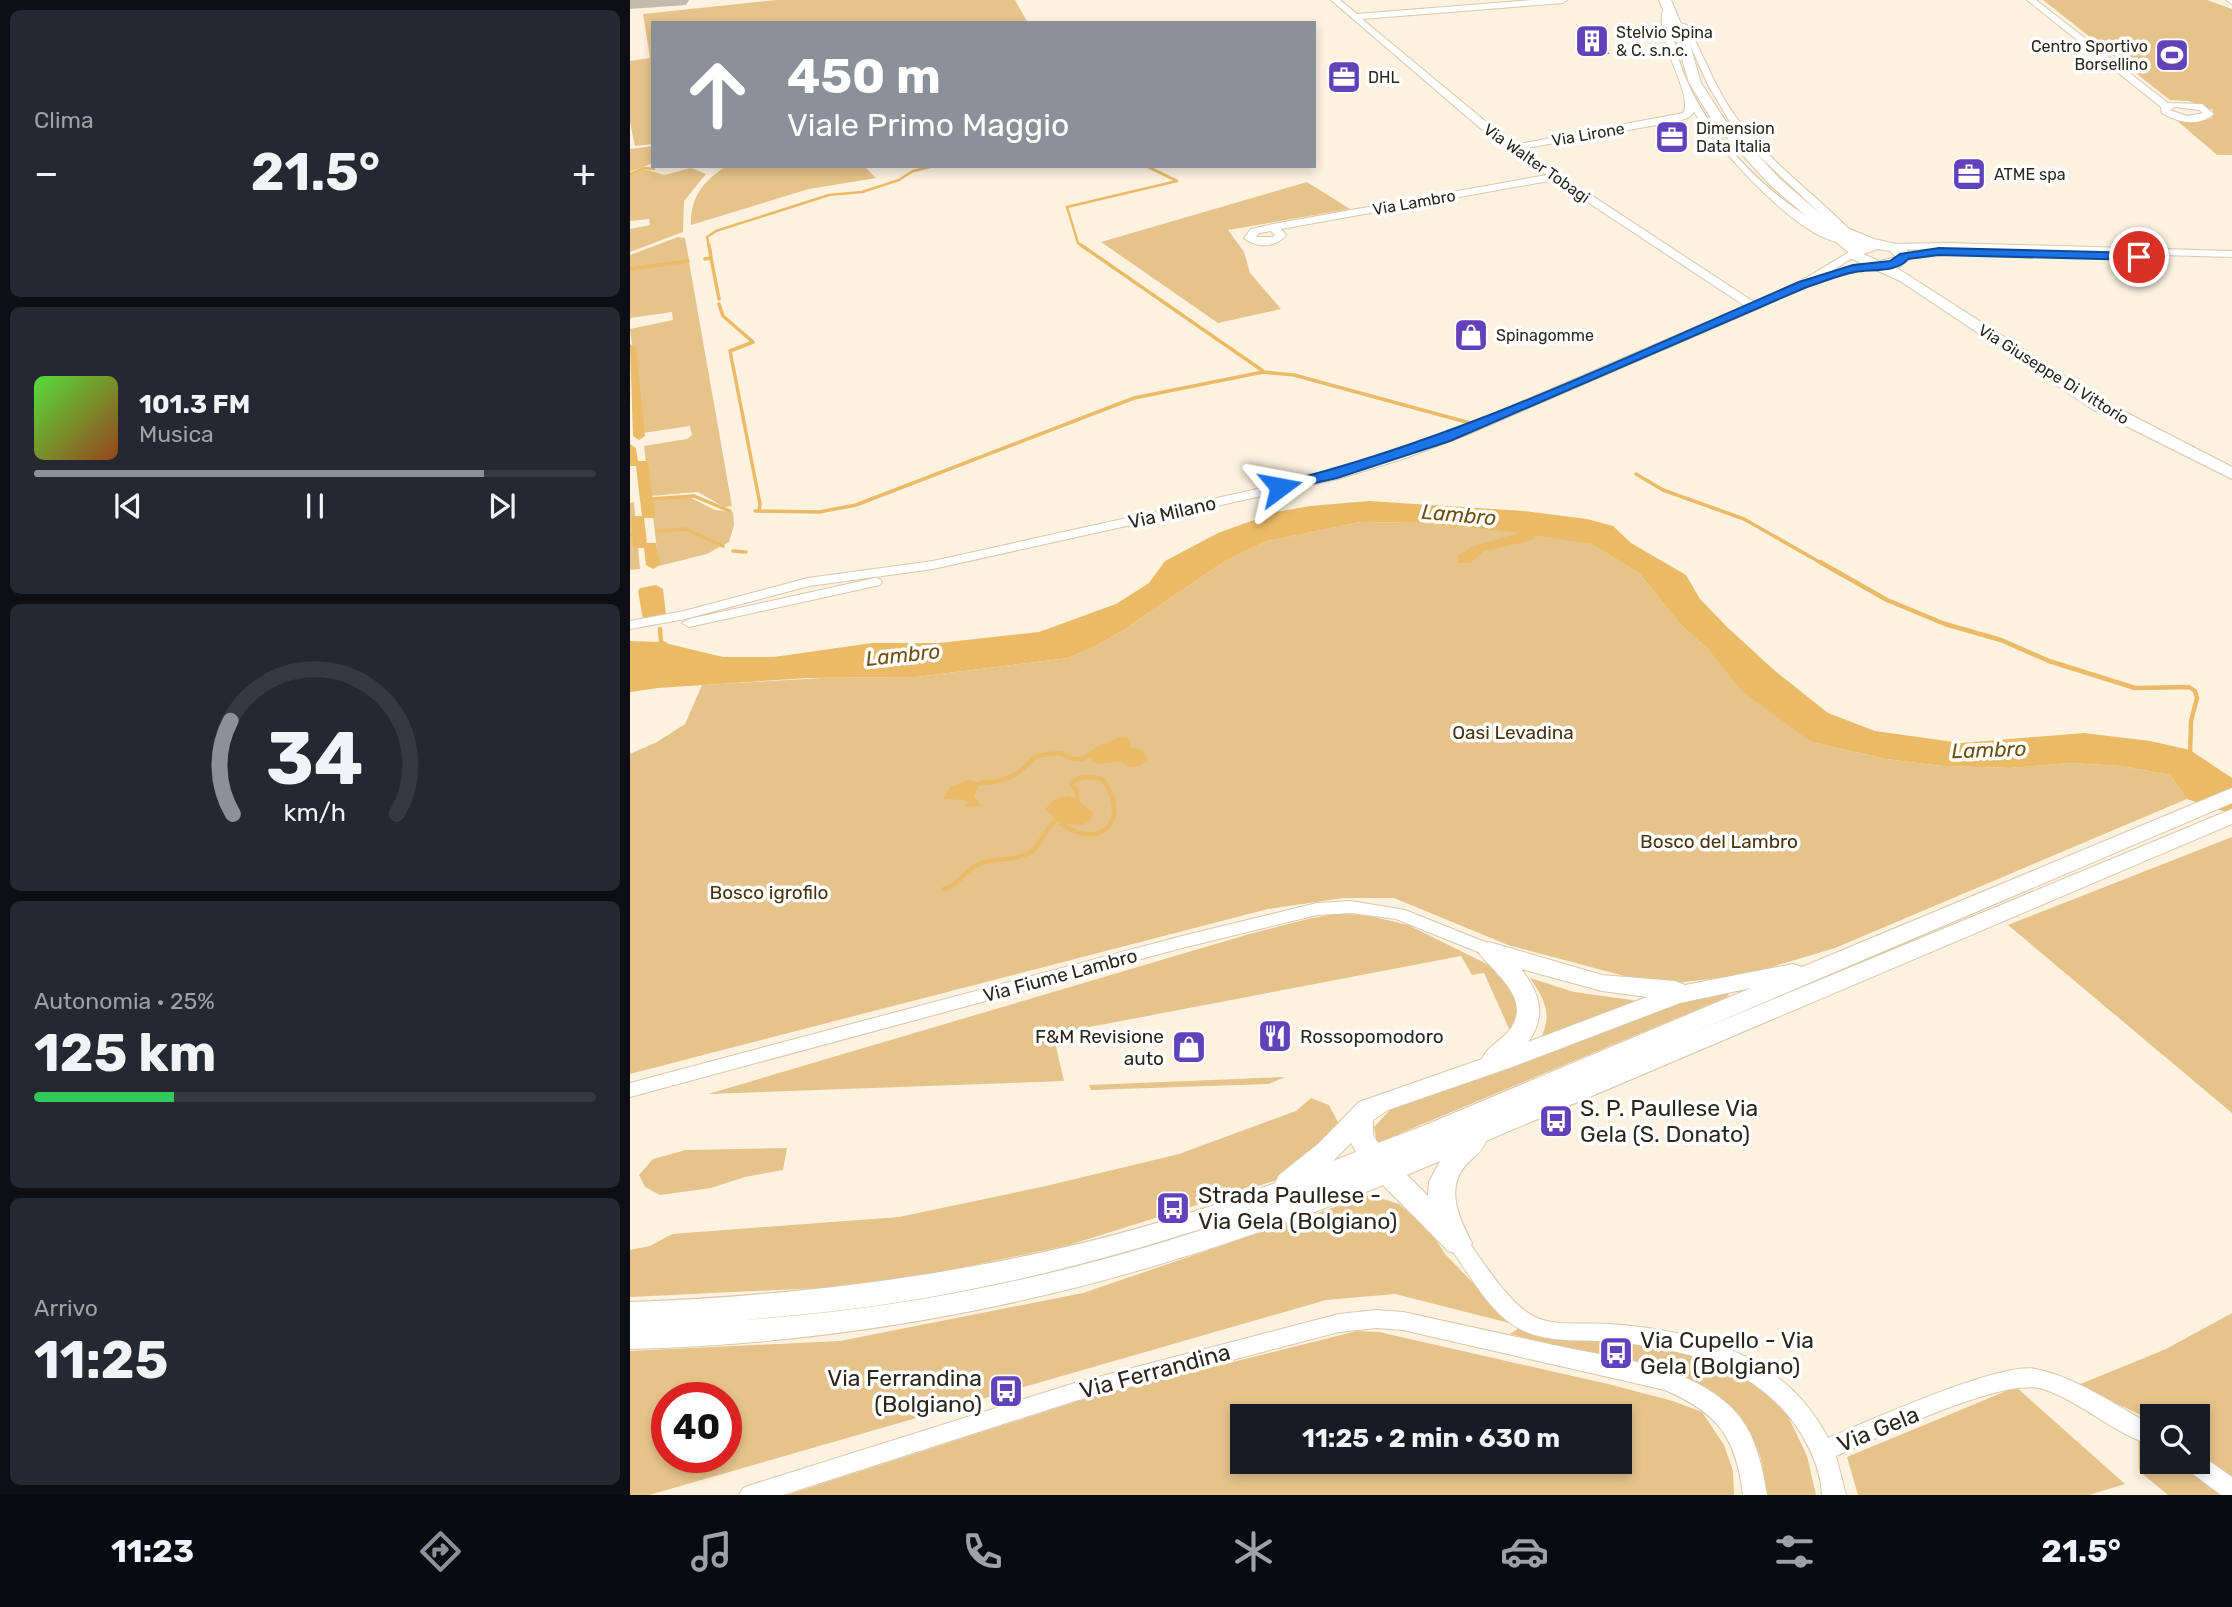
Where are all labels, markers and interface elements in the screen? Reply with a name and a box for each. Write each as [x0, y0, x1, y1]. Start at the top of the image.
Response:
building icon: Stelvio Spina & C. s.n.c. [1573, 22, 1611, 60]
place label: Stelvio Spina & C. s.n.c. [1616, 23, 1713, 60]
sports icon: Centro Sportivo Borsellino [2153, 36, 2191, 74]
place label: Centro Sportivo Borsellino [2031, 37, 2148, 74]
text: 450 m [787, 47, 941, 105]
icon: ahead [672, 49, 763, 140]
office icon: DHL [1325, 58, 1363, 96]
place label: DHL [1368, 68, 1399, 87]
text: Clima [34, 106, 94, 134]
text: Viale Primo Maggio [787, 106, 1069, 144]
office icon: Dimension Data Italia [1653, 118, 1691, 156]
street label: Via Lirone [1550, 119, 1626, 150]
place label: Dimension Data Italia [1696, 119, 1775, 156]
street label: Via Walter Tobagi [1480, 120, 1593, 207]
text: 21.5° [251, 141, 380, 203]
text: − [34, 150, 59, 196]
text: + [572, 150, 596, 196]
office icon: ATME spa [1950, 155, 1988, 193]
place label: ATME spa [1994, 165, 2066, 184]
street label: Via Lambro [1371, 186, 1457, 219]
pin [2109, 227, 2169, 287]
icon: arrive [2120, 238, 2158, 276]
shop icon: Spinagomme [1452, 316, 1490, 354]
street label: Via Giuseppe Di Vittorio [1975, 320, 2133, 429]
place label: Spinagomme [1496, 326, 1594, 345]
text: 101.3 FM [139, 389, 250, 420]
text: Musica [139, 420, 214, 448]
position arrow [1243, 450, 1317, 524]
icon: previous [109, 487, 147, 525]
icon: pause [296, 487, 334, 525]
icon: next [483, 487, 521, 525]
street label: Via Milano [1126, 491, 1218, 534]
water label: Lambro [1421, 499, 1498, 530]
water label: Lambro [864, 638, 942, 671]
text: 34 [266, 716, 364, 802]
park label: Oasi Levadina [1452, 721, 1574, 744]
water label: Lambro [1951, 736, 2027, 763]
text: km/h [284, 797, 346, 826]
park label: Bosco del Lambro [1640, 830, 1798, 853]
park label: Bosco igrofilo [709, 881, 829, 904]
street label: Via Fiume Lambro [980, 944, 1140, 1007]
text: Autonomia · 25% [34, 987, 215, 1015]
restaurant icon: Rossopomodoro [1256, 1017, 1294, 1055]
text: 125 km [34, 1022, 216, 1084]
place label: F&M Revisione auto [1035, 1025, 1164, 1070]
place label: Rossopomodoro [1300, 1025, 1444, 1048]
shop icon: F&M Revisione auto [1170, 1028, 1208, 1066]
place label: S. P. Paullese Via Gela (S. Donato) [1580, 1094, 1758, 1148]
bus stop icon: S. P. Paullese Via Gela (S. Donato) [1537, 1102, 1575, 1140]
place label: Strada Paullese - Via Gela (Bolgiano) [1198, 1181, 1397, 1235]
bus stop icon: Strada Paullese - Via Gela (Bolgiano) [1154, 1189, 1192, 1227]
text: Arrivo [34, 1294, 98, 1322]
place label: Via Cupello - Via Gela (Bolgiano) [1640, 1326, 1814, 1380]
text: 11:25 [34, 1329, 168, 1391]
bus stop icon: Via Cupello - Via Gela (Bolgiano) [1597, 1334, 1635, 1372]
street label: Via Ferrandina [1077, 1337, 1233, 1405]
place label: Via Ferrandina (Bolgiano) [827, 1364, 982, 1418]
bus stop icon: Via Ferrandina (Bolgiano) [987, 1372, 1025, 1410]
speed limit sign: 40 [651, 1382, 742, 1473]
street label: Via Gela [1833, 1400, 1923, 1458]
map controls [2140, 1404, 2210, 1474]
button: search [2140, 1404, 2210, 1474]
text: 11:25 · 2 min · 630 m [1302, 1423, 1560, 1454]
icon: directions [416, 1527, 465, 1576]
icon: music [687, 1527, 736, 1576]
icon: phone [958, 1527, 1007, 1576]
icon: climate [1229, 1527, 1278, 1576]
icon: car [1500, 1527, 1549, 1576]
icon: filters [1770, 1527, 1819, 1576]
text: 11:23 [111, 1532, 194, 1570]
text: 21.5° [2041, 1532, 2121, 1570]

